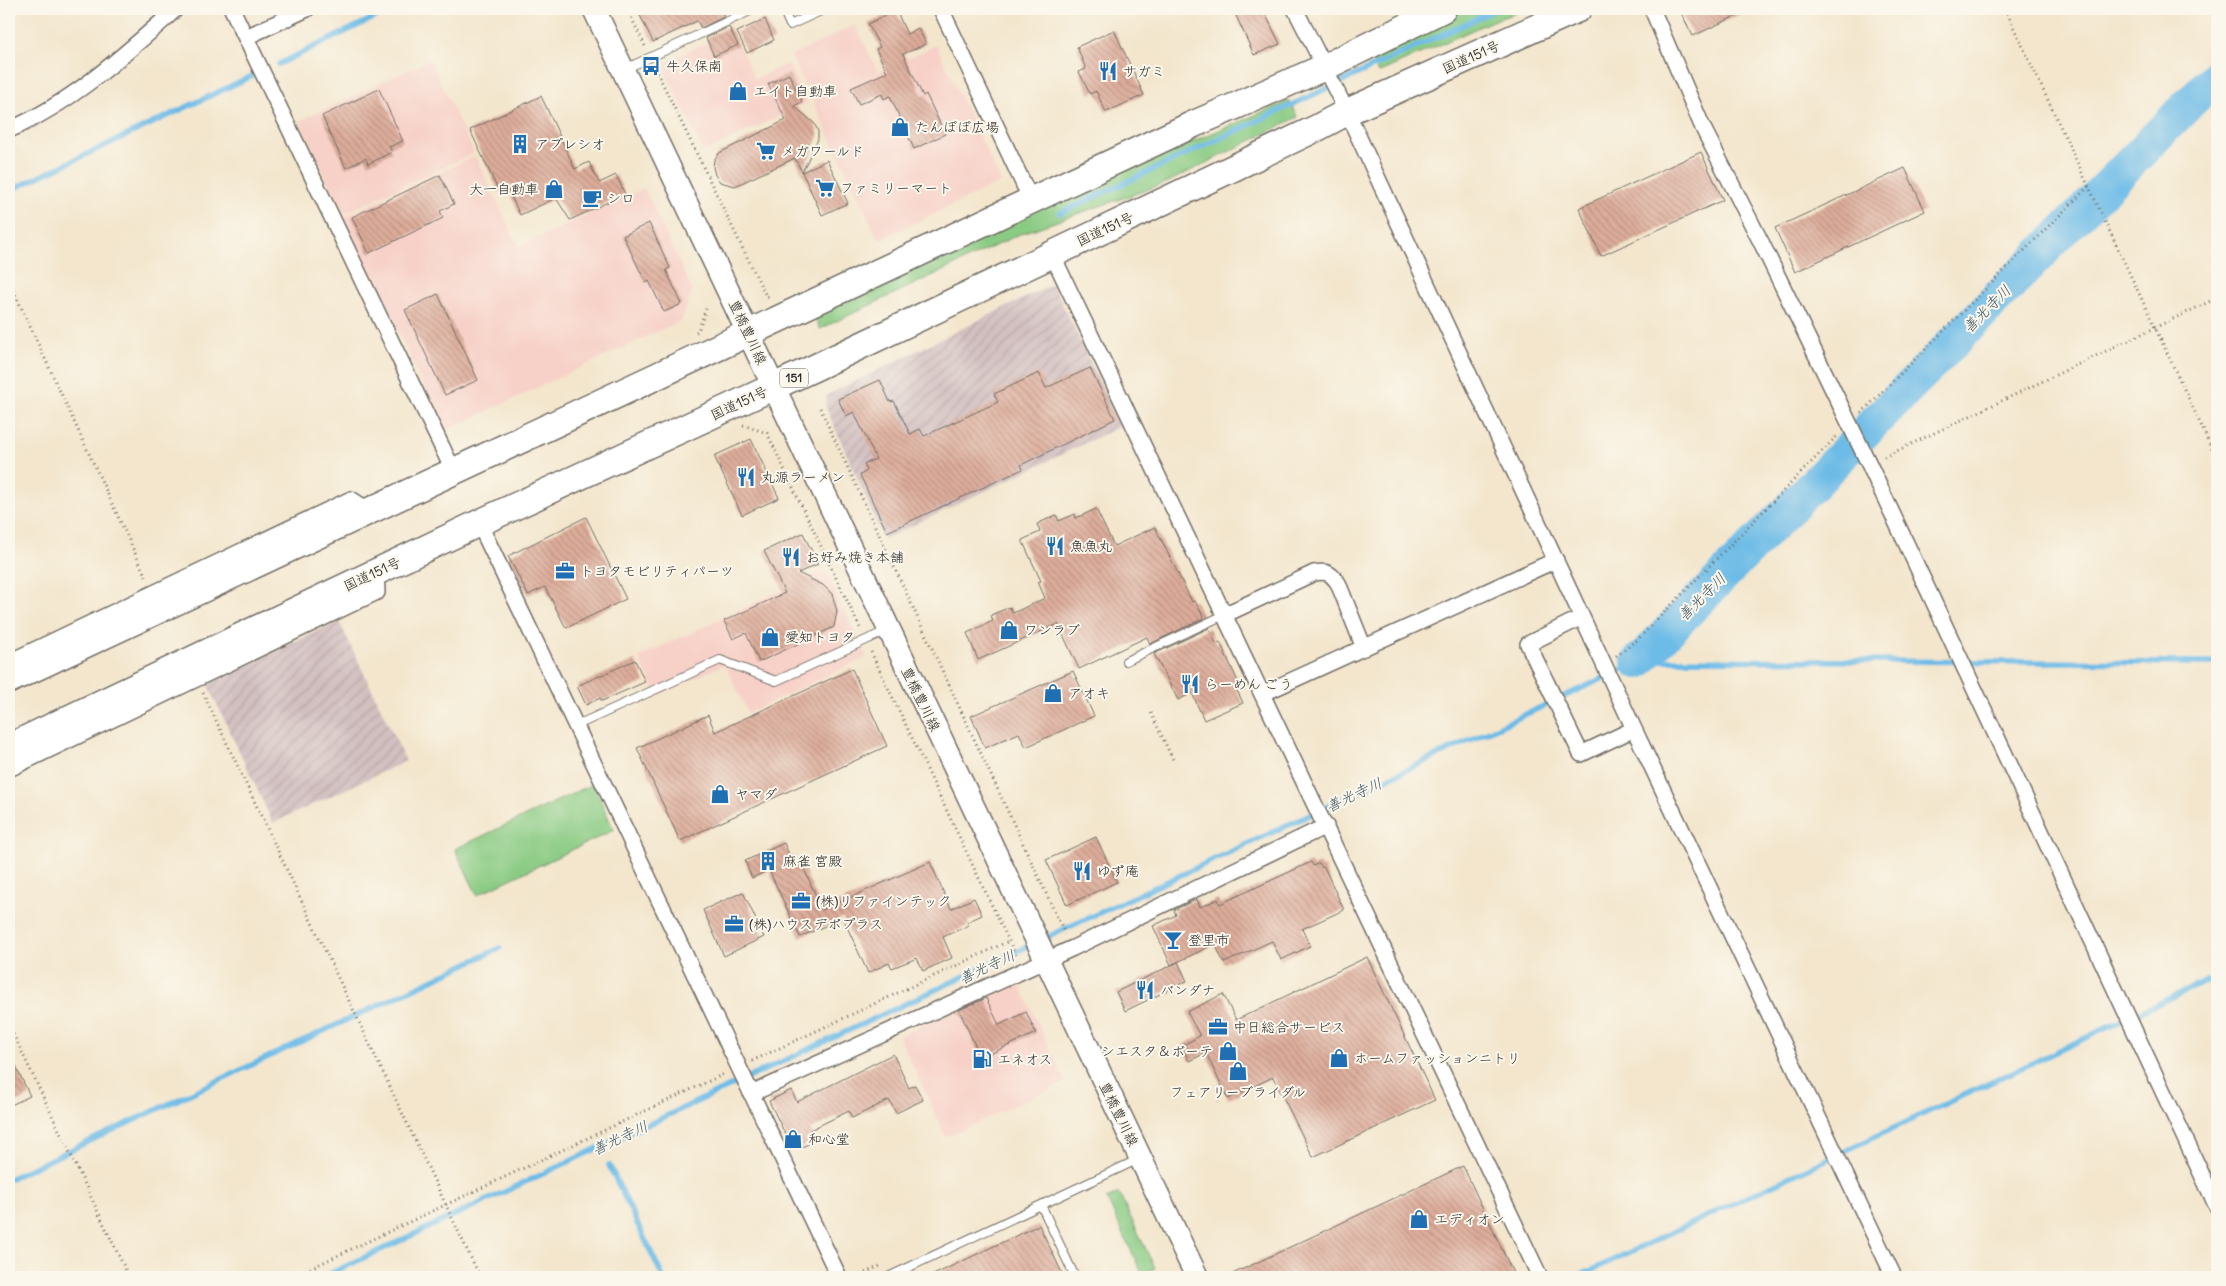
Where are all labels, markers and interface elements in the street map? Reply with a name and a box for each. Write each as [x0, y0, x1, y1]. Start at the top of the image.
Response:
street label: 国道151号 [1439, 36, 1503, 78]
bus stop icon: 牛久保南 [640, 55, 662, 77]
place label: 牛久保南 [666, 57, 722, 75]
restaurant icon: サガミ [1097, 60, 1119, 82]
place label: サガミ [1123, 62, 1165, 80]
shop icon: エイト自動車 [727, 80, 749, 102]
place label: エイト自動車 [753, 82, 837, 100]
shop icon: たんぽぽ広場 [889, 116, 911, 138]
place label: たんぽぽ広場 [915, 118, 999, 136]
building icon: アプレシオ [509, 133, 531, 155]
place label: アプレシオ [535, 135, 605, 153]
supermarket icon: メガワールド [755, 140, 777, 162]
place label: メガワールド [781, 142, 864, 160]
supermarket icon: ファミリーマート [814, 177, 836, 199]
shop icon: 大一自動車 [543, 178, 565, 200]
place label: ファミリーマート [840, 179, 952, 197]
place label: 大一自動車 [469, 180, 539, 198]
cafe icon: シロ [581, 187, 603, 209]
place label: シロ [607, 189, 635, 207]
street label: 国道151号 [1073, 208, 1137, 250]
water label: 善光寺川 [1959, 281, 2015, 337]
street label: 豊橋豊川線 [725, 296, 771, 368]
road number: 151 [780, 368, 808, 388]
street label: 国道151号 [707, 382, 771, 424]
restaurant icon: 丸源ラーメン [735, 466, 757, 488]
place label: 丸源ラーメン [761, 468, 845, 486]
restaurant icon: 魚魚丸 [1044, 535, 1066, 557]
place label: 魚魚丸 [1070, 537, 1112, 555]
restaurant icon: お好み焼き本舗 [780, 546, 802, 568]
place label: お好み焼き本舗 [806, 548, 904, 566]
street label: 国道151号 [340, 553, 404, 595]
office icon: トヨタモビリティパーツ [554, 560, 576, 582]
place label: トヨタモビリティパーツ [580, 562, 734, 580]
water label: 善光寺川 [1674, 569, 1730, 625]
shop icon: ワンラブ [998, 619, 1020, 641]
place label: ワンラブ [1024, 621, 1080, 639]
shop icon: 愛知トヨタ [759, 626, 781, 648]
place label: 愛知トヨタ [785, 628, 855, 646]
street label: 豊橋豊川線 [898, 664, 944, 734]
restaurant icon: らーめん ごう [1179, 673, 1201, 695]
place label: らーめん ごう [1205, 675, 1293, 693]
shop icon: アオキ [1042, 682, 1064, 704]
place label: アオキ [1068, 684, 1110, 702]
water label: 善光寺川 [1323, 773, 1385, 816]
shop icon: ヤマダ [709, 783, 731, 805]
place label: ヤマダ [735, 785, 777, 803]
building icon: 麻雀 宮殿 [757, 850, 779, 872]
place label: 麻雀 宮殿 [783, 852, 842, 870]
restaurant icon: ゆず庵 [1071, 860, 1093, 882]
place label: ゆず庵 [1097, 862, 1139, 880]
office icon: (株)リファインテック [790, 890, 812, 912]
place label: (株)リファインテック [816, 892, 951, 910]
office icon: (株)ハウスデポプラス [723, 913, 745, 935]
place label: (株)ハウスデポプラス [749, 915, 883, 933]
bar icon: 登里市 [1162, 929, 1184, 951]
place label: 登里市 [1188, 931, 1230, 949]
water label: 善光寺川 [956, 945, 1018, 988]
restaurant icon: バンダナ [1134, 979, 1156, 1001]
place label: バンダナ [1160, 981, 1215, 999]
office icon: 中日総合サービス [1207, 1016, 1229, 1038]
place label: 中日総合サービス [1233, 1018, 1345, 1036]
shop icon: シエスタ＆ボーテ [1217, 1040, 1239, 1062]
place label: シエスタ＆ボーテ [1101, 1042, 1213, 1060]
shop icon: ホームファッションニトリ [1328, 1047, 1350, 1069]
fuel station icon: エネオス [971, 1048, 993, 1070]
place label: ホームファッションニトリ [1354, 1049, 1521, 1067]
place label: エネオス [997, 1050, 1052, 1068]
shop icon: フェアリーブライダル [1227, 1060, 1249, 1082]
street label: 豊橋豊川線 [1096, 1079, 1142, 1149]
place label: フェアリーブライダル [1170, 1083, 1306, 1101]
water label: 善光寺川 [589, 1116, 651, 1159]
shop icon: 和心堂 [782, 1128, 804, 1150]
place label: 和心堂 [808, 1130, 850, 1148]
shop icon: エディオン [1408, 1208, 1430, 1230]
place label: エディオン [1434, 1210, 1505, 1228]

